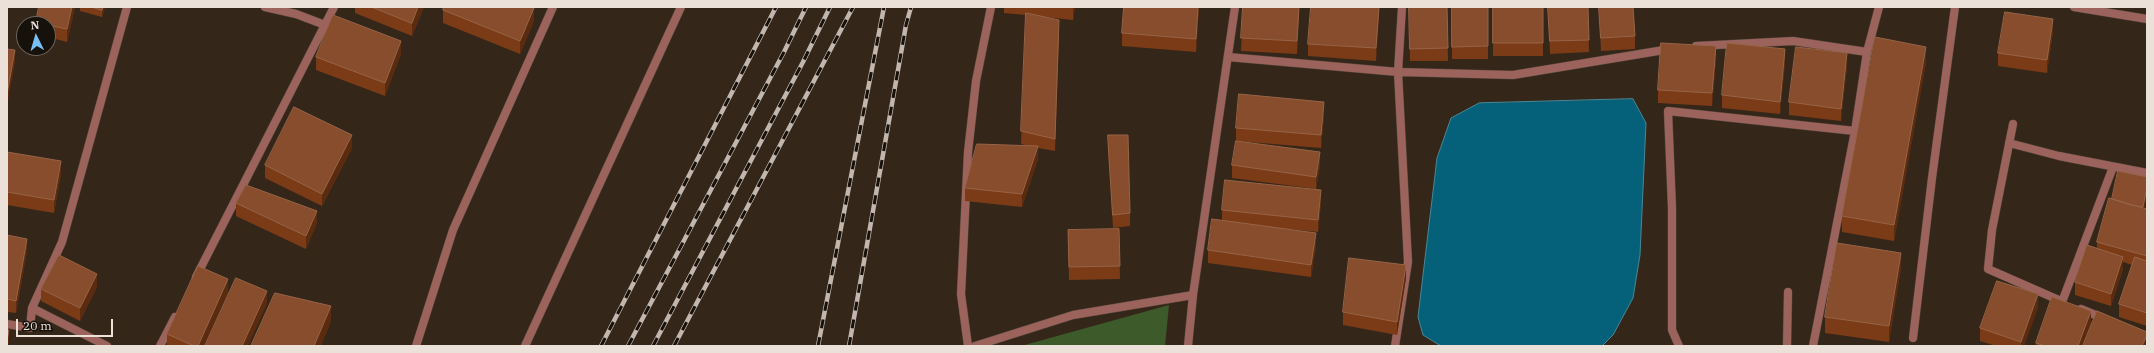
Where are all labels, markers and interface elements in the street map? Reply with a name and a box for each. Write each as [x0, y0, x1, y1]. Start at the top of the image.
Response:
north arrow [16, 16, 56, 56]
text: N [30, 18, 40, 32]
scale bar [18, 311, 115, 337]
text: 20 m [23, 318, 52, 333]

